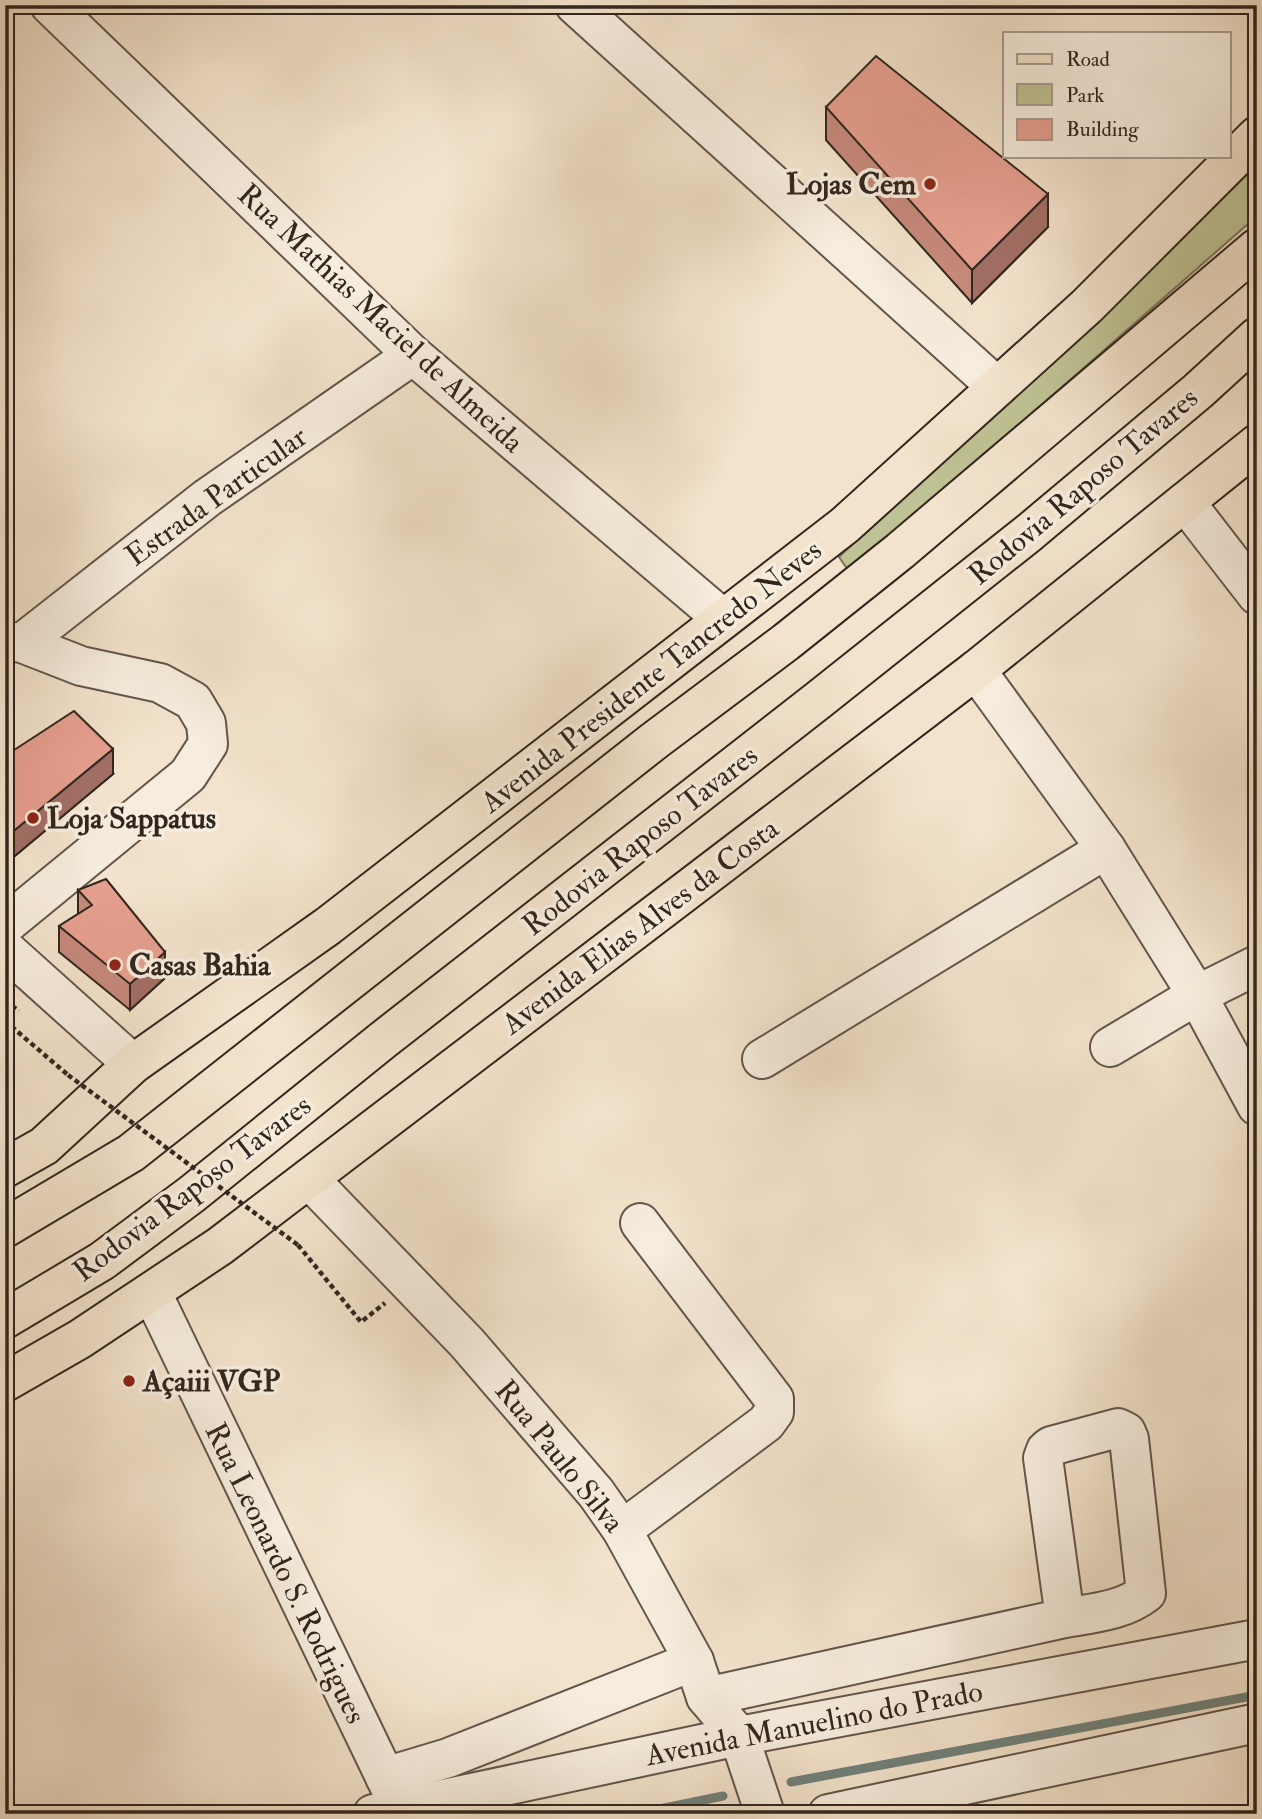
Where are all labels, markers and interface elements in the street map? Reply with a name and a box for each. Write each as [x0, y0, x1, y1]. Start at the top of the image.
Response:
legend [1003, 32, 1230, 158]
text: Road [1066, 46, 1111, 73]
text: Park [1066, 82, 1104, 109]
text: Building [1066, 116, 1139, 143]
place label: Lojas Cem [786, 166, 917, 203]
street label: Rua Mathias Maciel de Almeida [230, 176, 532, 461]
marker: Lojas Cem [922, 176, 938, 192]
street label: Rodovia Raposo Tavares [961, 380, 1206, 593]
street label: Estrada Particular [118, 418, 314, 575]
street label: Avenida Presidente Tancredo Neves [473, 532, 829, 822]
street label: Rodovia Raposo Tavares [515, 737, 765, 944]
place label: Loja Sappatus [47, 800, 216, 837]
marker: Loja Sappatus [25, 810, 41, 826]
street label: Avenida Elias Alves da Costa [494, 810, 787, 1043]
place label: Casas Bahia [129, 947, 272, 984]
marker: Casas Bahia [107, 957, 123, 973]
street label: Rodovia Raposo Tavares [66, 1087, 319, 1290]
place label: Açaiii VGP [141, 1363, 281, 1400]
marker: Açaiii VGP [121, 1373, 137, 1389]
street label: Rua Paulo Silva [487, 1373, 633, 1541]
street label: Rua Leonardo S. Rodrigues [197, 1417, 374, 1730]
street label: Avenida Manuelino do Prado [642, 1673, 986, 1774]

